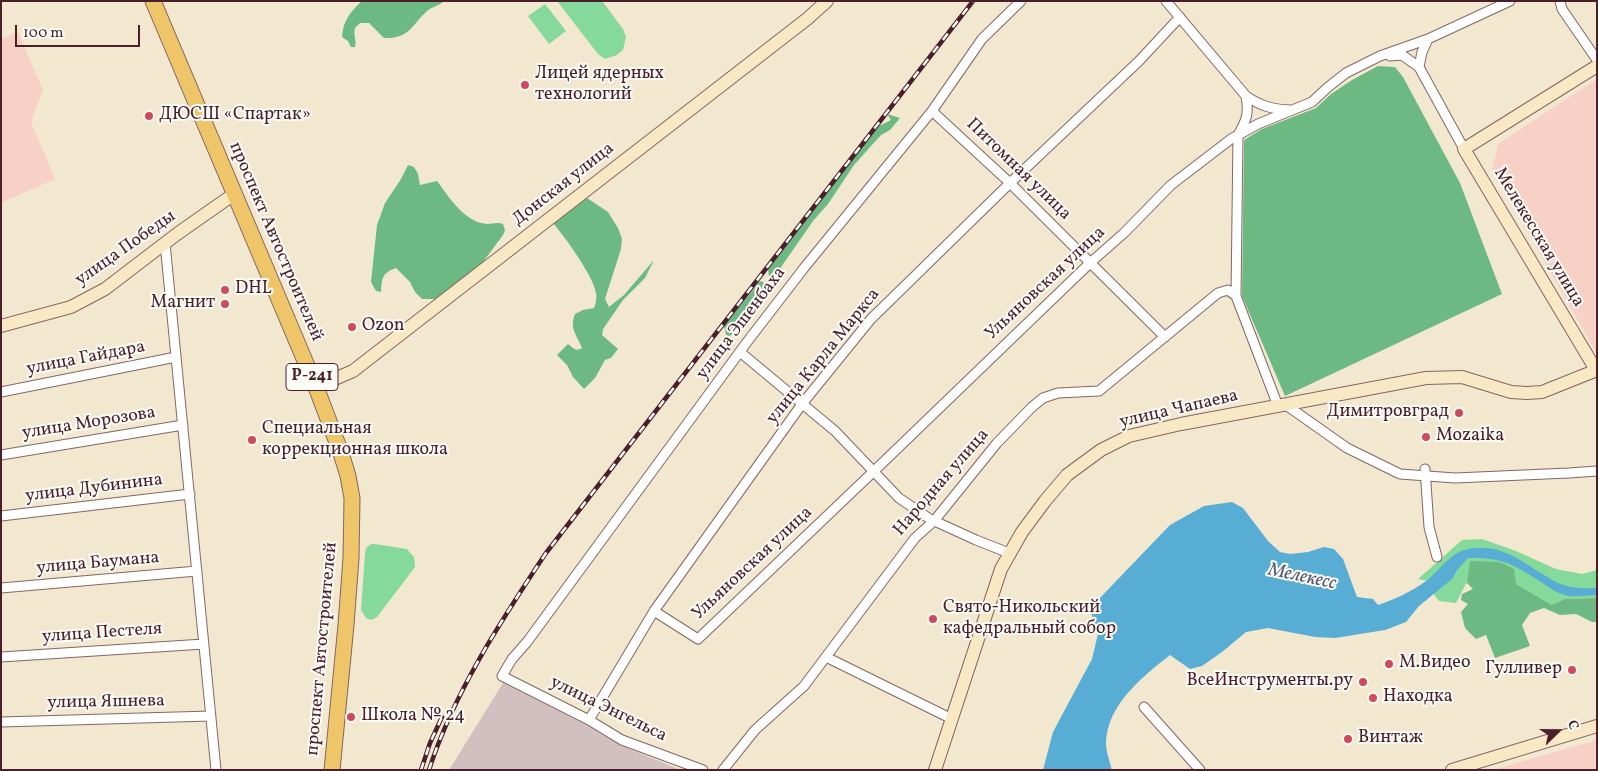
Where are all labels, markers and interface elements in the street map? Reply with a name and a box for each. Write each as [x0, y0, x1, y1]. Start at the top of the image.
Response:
scale bar [18, 15, 142, 47]
text: 100 m [23, 23, 63, 44]
place label: Лицей ядерных технологий [535, 64, 664, 106]
marker: Лицей ядерных технологий [519, 79, 531, 91]
place label: ДЮСШ «Спартак» [159, 105, 311, 127]
marker: ДЮСШ «Спартак» [143, 110, 155, 122]
street label: Питомная улица [961, 114, 1075, 226]
street label: проспект Автостроителей [223, 139, 327, 345]
street label: Донская улица [509, 139, 619, 231]
street label: Мелекесская улица [1488, 164, 1588, 312]
street label: улица Победы [72, 206, 180, 292]
street label: Ульяновская улица [981, 223, 1111, 345]
street label: улица Эшенбаха [692, 263, 792, 385]
place label: DHL [235, 279, 272, 301]
marker: DHL [219, 284, 231, 296]
street label: улица Карла Маркса [762, 285, 886, 429]
place label: Магнит [151, 293, 215, 315]
marker: Магнит [219, 298, 231, 310]
place label: Ozon [362, 316, 404, 338]
marker: Ozon [346, 321, 358, 333]
street label: улица Гайдара [25, 337, 147, 381]
road number: Р-241 [286, 364, 338, 391]
street label: улица Чапаева [1117, 386, 1241, 434]
place label: Димитровград [1326, 402, 1449, 424]
street label: улица Морозова [21, 403, 157, 445]
marker: Димитровград [1453, 407, 1465, 419]
place label: Специальная коррекционная школа [262, 419, 448, 462]
street label: Народная улица [890, 425, 994, 541]
place label: Mozaika [1436, 426, 1504, 448]
marker: Mozaika [1420, 431, 1432, 443]
marker: Специальная коррекционная школа [246, 434, 258, 446]
street label: улица Дубинина [24, 470, 164, 508]
street label: Ульяновская улица [688, 503, 818, 625]
street label: проспект Автостроителей [303, 541, 343, 757]
street label: улица Баумана [36, 548, 160, 580]
water label: Мелекесс [1266, 560, 1338, 596]
place label: Свято-Никольский кафедральный собор [943, 598, 1116, 640]
marker: Свято-Никольский кафедральный собор [927, 613, 939, 625]
street label: улица Пестеля [41, 619, 163, 649]
place label: М.Видео [1399, 653, 1470, 675]
marker: М.Видео [1383, 658, 1395, 670]
place label: Гулливер [1485, 659, 1562, 681]
marker: Гулливер [1566, 664, 1578, 676]
place label: ВсеИнструменты.ру [1186, 671, 1353, 693]
street label: улица Энгельса [546, 672, 670, 748]
marker: ВсеИнструменты.ру [1357, 676, 1369, 688]
place label: Находка [1383, 687, 1453, 709]
street label: улица Яшнева [47, 691, 165, 715]
marker: Находка [1367, 692, 1379, 704]
place label: Школа № 24 [361, 706, 465, 728]
north arrow [1533, 706, 1583, 756]
marker: Школа № 24 [345, 711, 357, 723]
text: С [1562, 717, 1583, 733]
place label: Винтаж [1358, 728, 1423, 750]
marker: Винтаж [1342, 733, 1354, 745]

